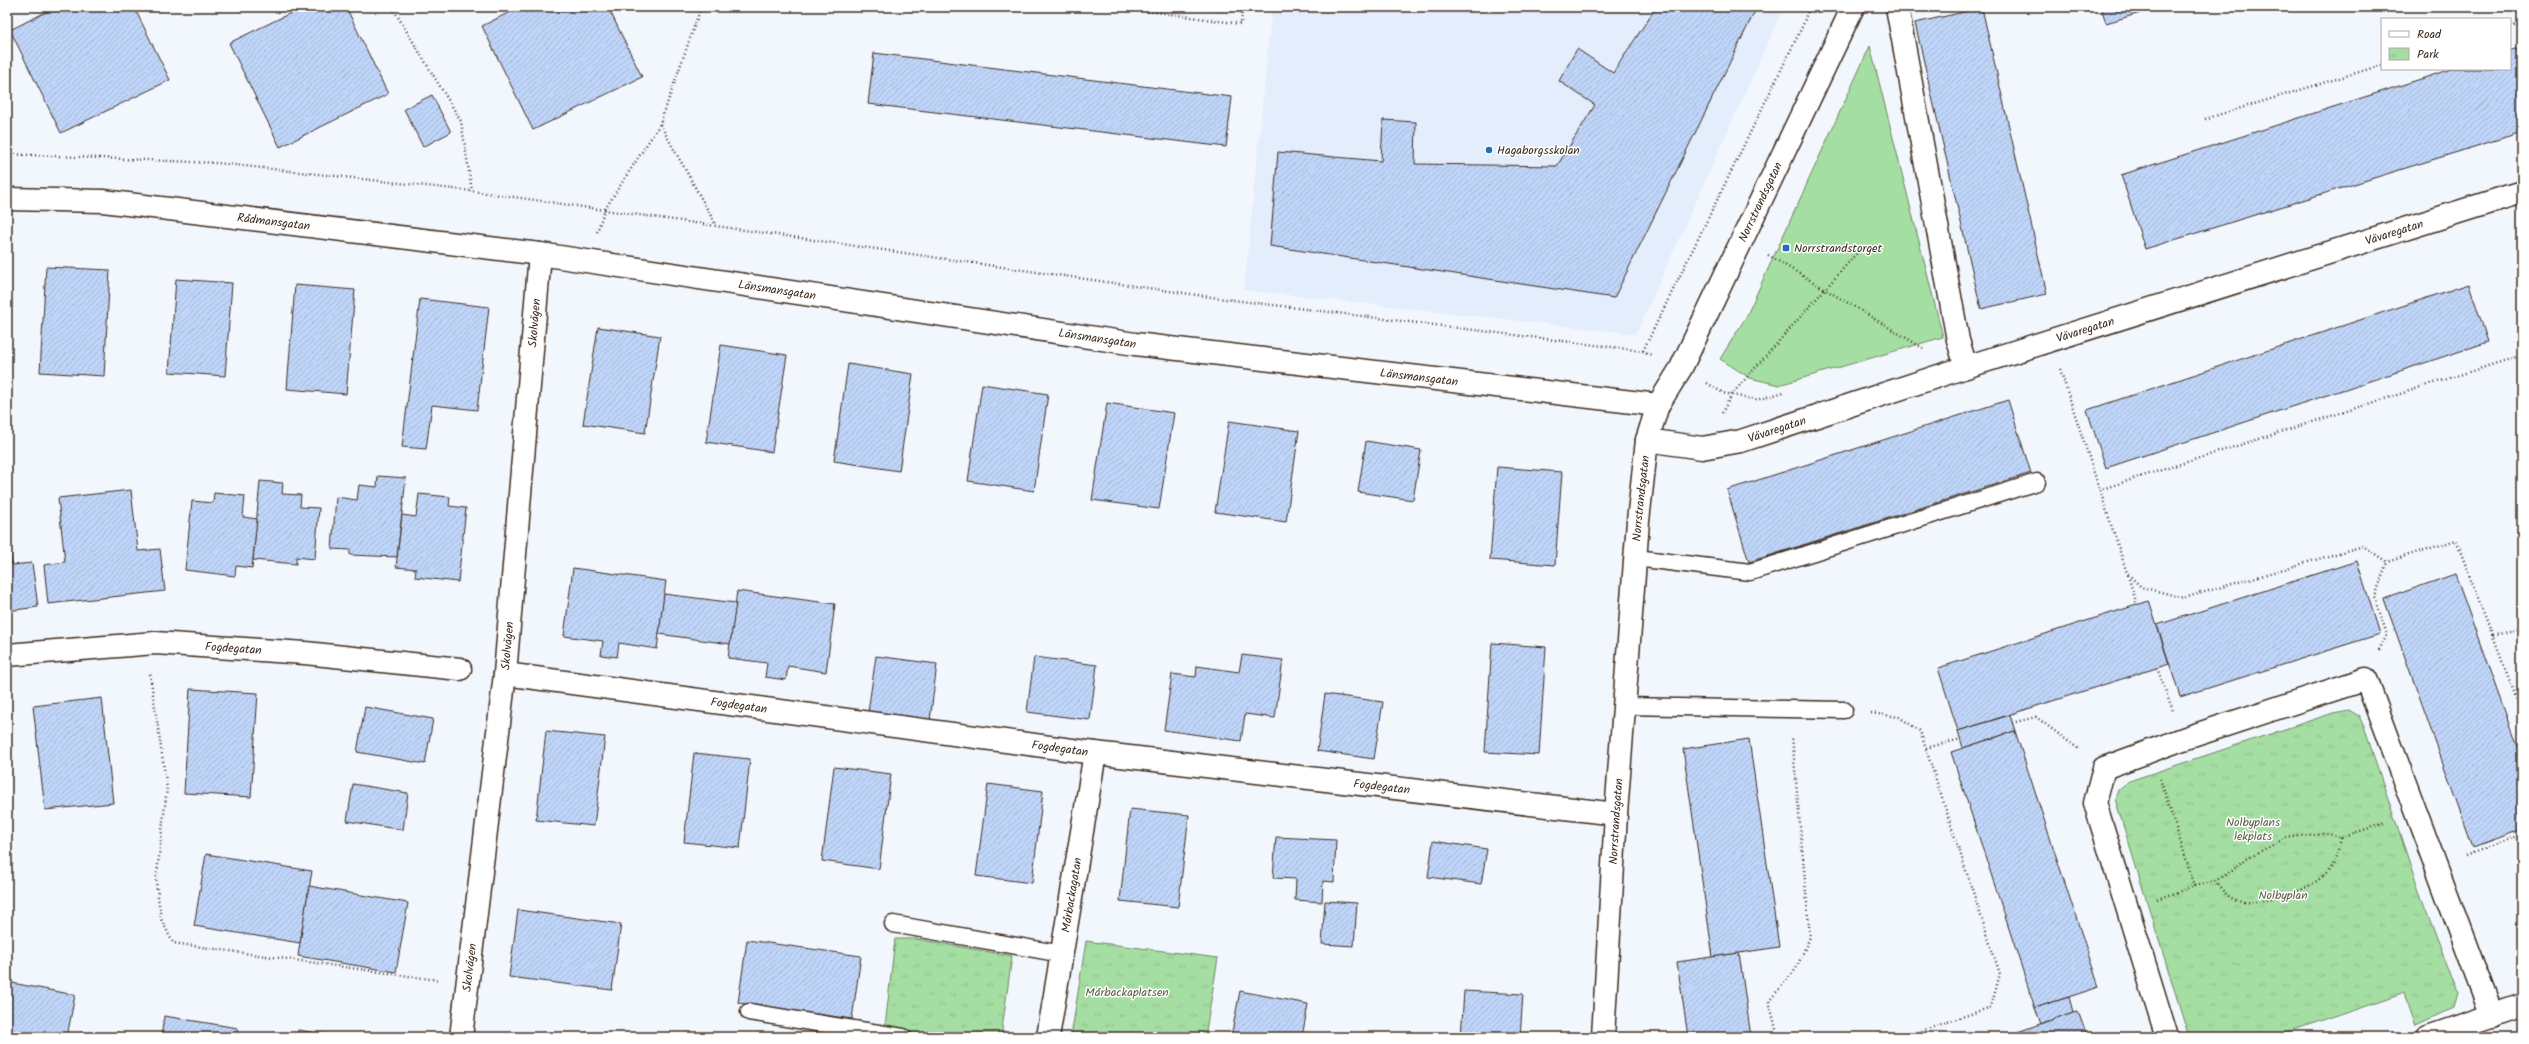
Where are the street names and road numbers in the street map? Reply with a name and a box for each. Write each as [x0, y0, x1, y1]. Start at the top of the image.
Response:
street label: Norrstrandsgatan [1733, 159, 1787, 245]
street label: Rådmansgatan [236, 208, 311, 236]
street label: Vävaregatan [2363, 214, 2426, 250]
street label: Länsmansgatan [737, 275, 817, 305]
street label: Skolvägen [523, 298, 546, 348]
street label: Vävaregatan [2054, 311, 2117, 348]
street label: Länsmansgatan [1057, 323, 1138, 354]
street label: Länsmansgatan [1379, 363, 1459, 391]
street label: Vävaregatan [1745, 411, 1808, 448]
street label: Norrstrandsgatan [1627, 454, 1655, 542]
street label: Skolvägen [496, 621, 519, 671]
street label: Fogdegatan [204, 637, 262, 660]
street label: Fogdegatan [709, 692, 768, 719]
street label: Fogdegatan [1031, 735, 1089, 762]
street label: Fogdegatan [1352, 774, 1411, 799]
street label: Norrstrandsgatan [1604, 778, 1628, 865]
street label: Mårbackagatan [1056, 856, 1087, 934]
street label: Skolvägen [457, 942, 482, 993]

